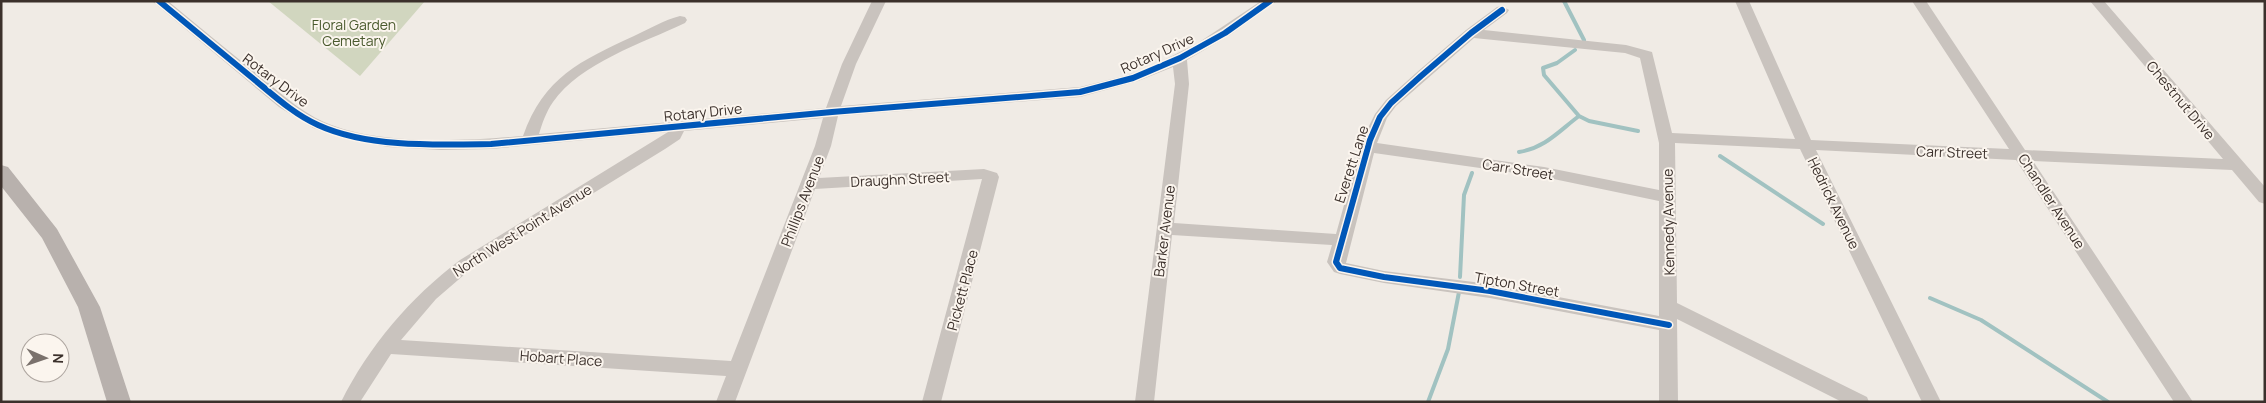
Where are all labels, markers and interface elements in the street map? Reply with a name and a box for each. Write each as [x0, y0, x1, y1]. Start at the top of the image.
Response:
park label: Floral Garden Cemetary [312, 15, 396, 50]
street label: Rotary Drive [1117, 28, 1197, 78]
street label: Rotary Drive [239, 49, 313, 111]
street label: Chestnut Drive [2142, 57, 2220, 143]
street label: Rotary Drive [663, 98, 743, 126]
street label: Everett Lane [1330, 123, 1372, 205]
street label: Carr Street [1916, 141, 1989, 163]
street label: Chandler Avenue [2014, 150, 2090, 252]
street label: Phillips Avenue [776, 153, 828, 249]
street label: Carr Street [1481, 154, 1555, 184]
street label: Hedrick Avenue [1804, 154, 1864, 252]
street label: Draughn Street [850, 167, 950, 191]
street label: Kennedy Avenue [1658, 168, 1678, 276]
street label: North West Point Avenue [449, 179, 595, 281]
street label: Barker Avenue [1149, 184, 1179, 278]
street label: Pickett Place [942, 248, 982, 332]
street label: Tipton Street [1473, 267, 1561, 301]
north arrow [20, 333, 70, 383]
street label: Hobart Place [519, 346, 603, 370]
text: N [49, 353, 68, 364]

